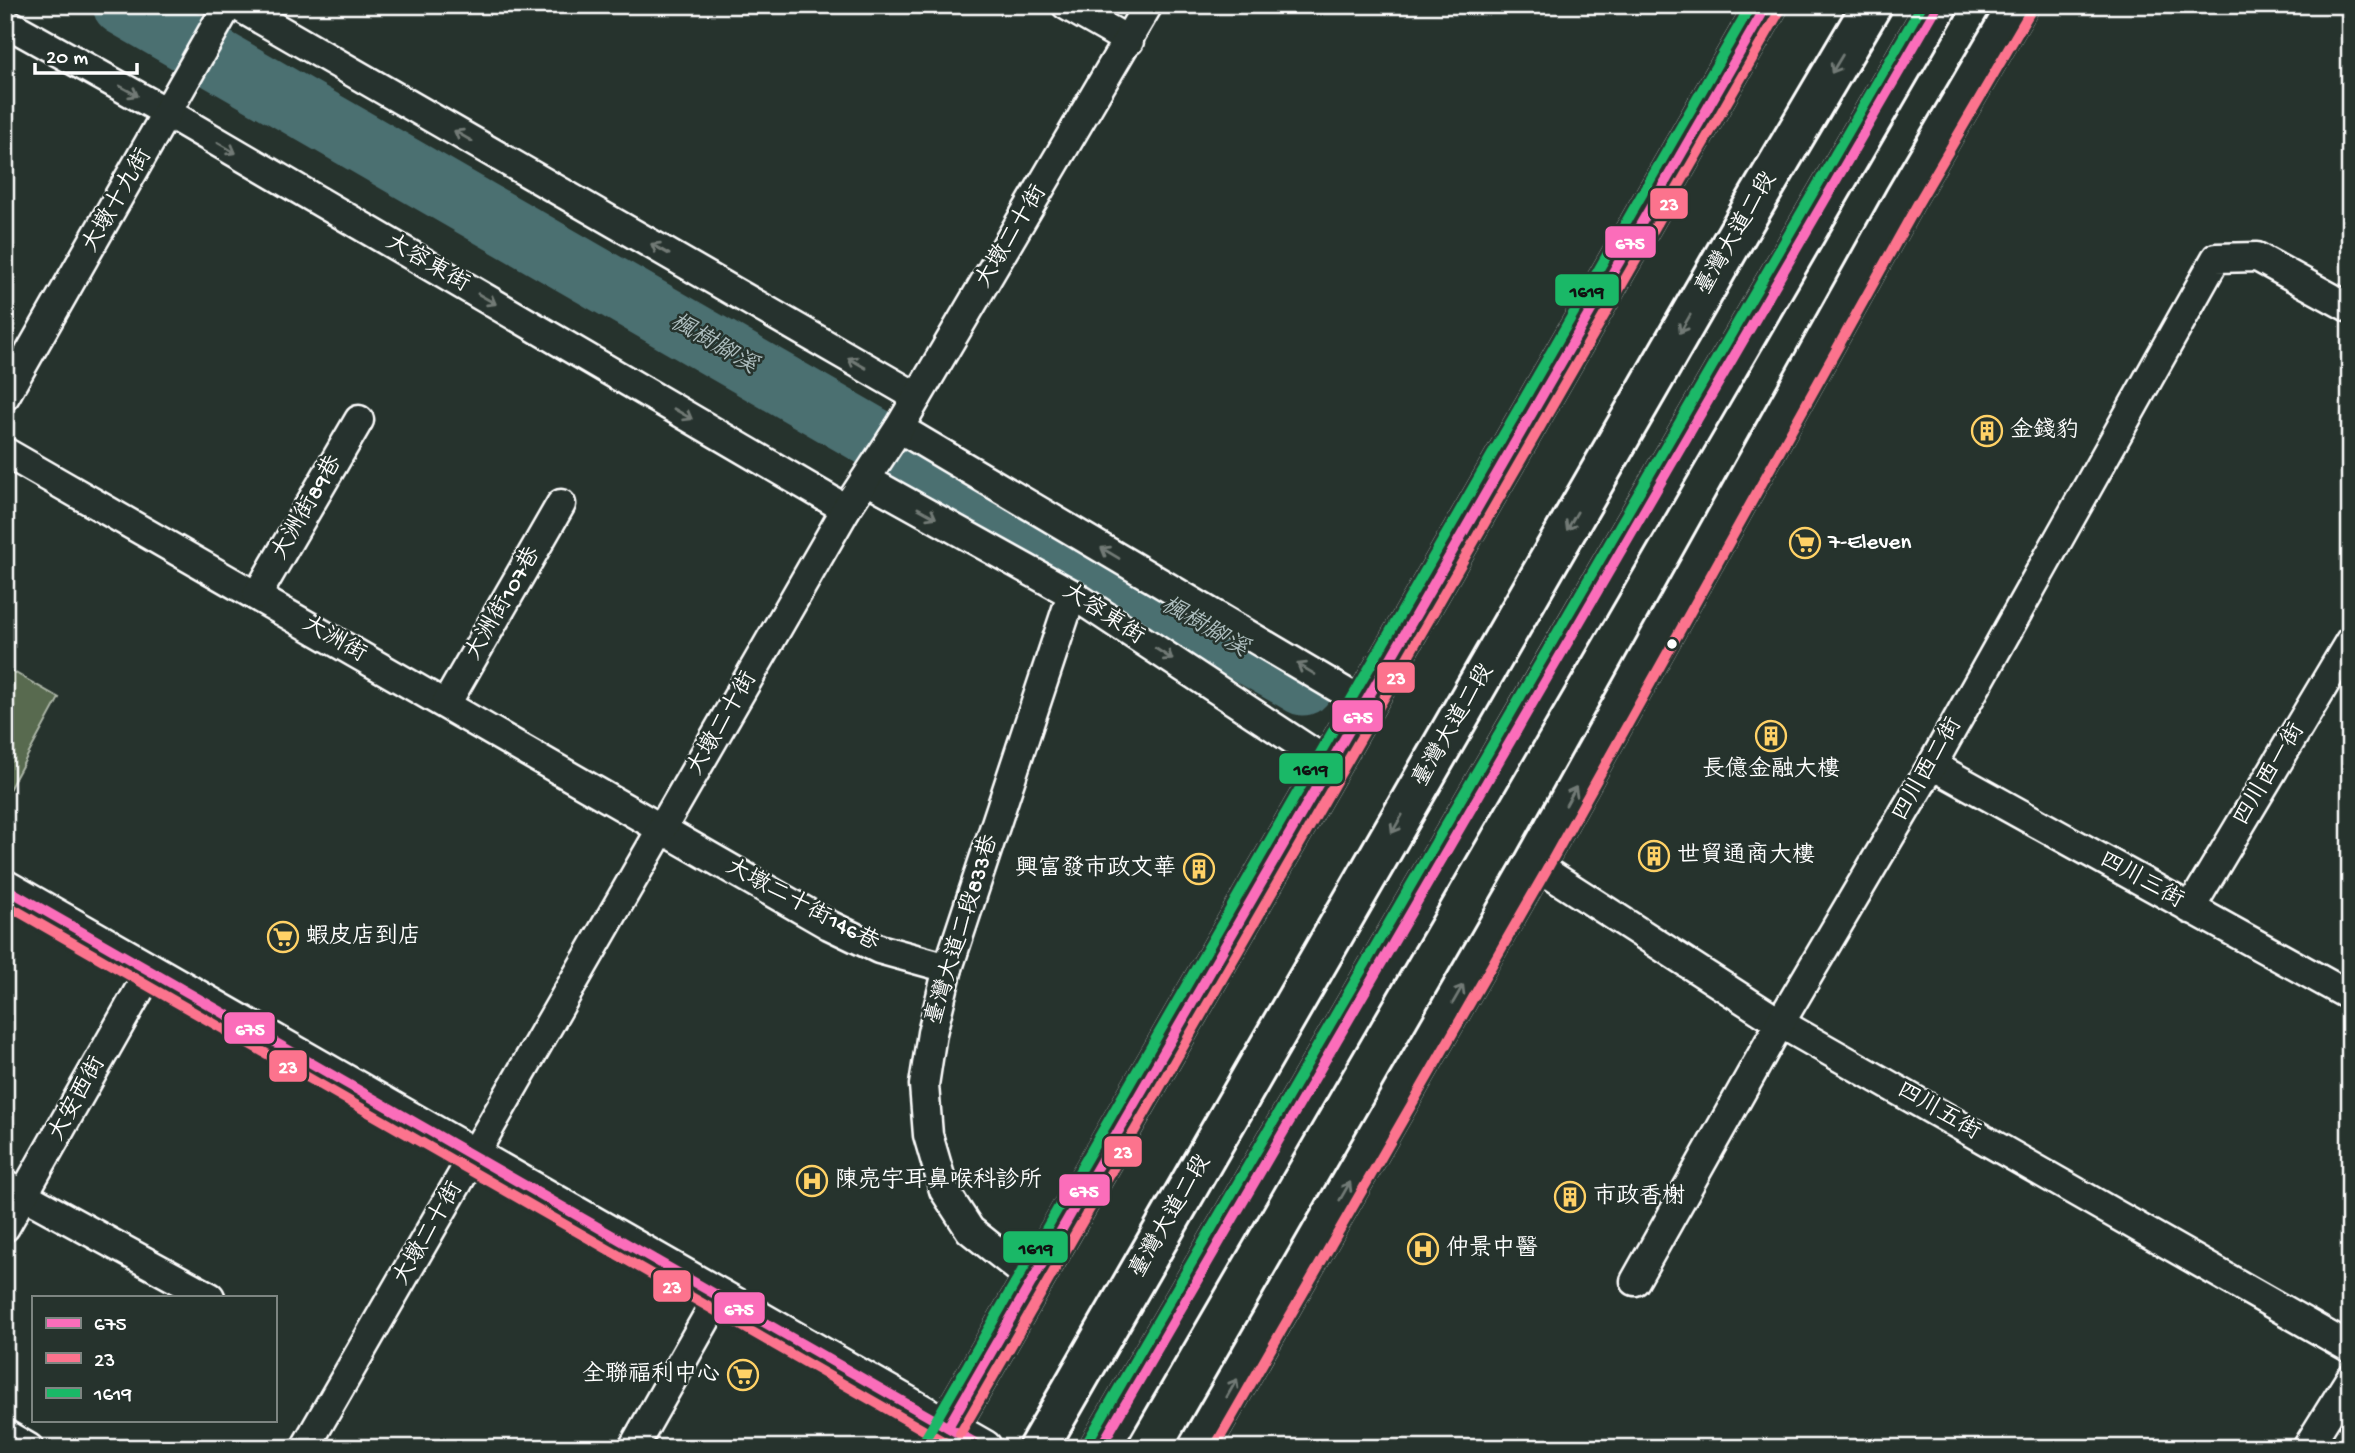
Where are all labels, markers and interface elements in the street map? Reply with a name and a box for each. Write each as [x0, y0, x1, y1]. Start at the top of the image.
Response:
scale bar [35, 32, 136, 76]
text: 20 m [46, 47, 88, 72]
one-way arrow [1830, 53, 1843, 74]
one-way arrow [118, 85, 139, 98]
one-way arrow [453, 129, 474, 142]
one-way arrow [216, 142, 237, 155]
street label: 大墩十九街 [77, 144, 158, 258]
street label: 臺灣大道二段 [1689, 166, 1783, 301]
street label: 大墩二十街 [970, 180, 1053, 293]
line badge: 23 [1649, 187, 1689, 220]
text: 23 [1659, 195, 1679, 218]
line badge: 675 [1604, 225, 1657, 259]
street label: 大容東街 [380, 228, 474, 299]
text: 675 [1615, 234, 1645, 257]
one-way arrow [651, 242, 671, 256]
line badge: 1619 [1554, 273, 1620, 307]
text: 1619 [1569, 282, 1605, 305]
one-way arrow [477, 293, 497, 307]
water label: 楓樹腳溪 [664, 308, 764, 383]
one-way arrow [1678, 313, 1692, 333]
one-way arrow [848, 356, 868, 370]
one-way arrow [673, 407, 693, 421]
building icon: 金錢豹 [1970, 414, 2004, 448]
place label: 金錢豹 [2010, 417, 2079, 445]
street label: 大洲街89巷 [266, 450, 349, 565]
one-way arrow [916, 506, 936, 520]
one-way arrow [1564, 511, 1578, 531]
supermarket icon: 7-Eleven [1788, 526, 1822, 560]
place label: 7-Eleven [1827, 530, 1911, 557]
street label: 大洲街107巷 [460, 541, 548, 665]
one-way arrow [1101, 546, 1121, 560]
street label: 大容東街 [1057, 578, 1149, 651]
water label: 楓樹腳溪 [1155, 591, 1255, 666]
street label: 大洲街 [297, 610, 371, 669]
unlabelled marker [1665, 637, 1679, 651]
one-way arrow [1154, 647, 1173, 662]
street label: 臺灣大道二段 [1406, 658, 1500, 793]
line badge: 23 [1376, 661, 1416, 694]
one-way arrow [1296, 662, 1316, 676]
street label: 大墩二十街 [682, 667, 763, 781]
text: 23 [1386, 669, 1406, 692]
line badge: 675 [1331, 699, 1384, 733]
text: 675 [1343, 708, 1373, 731]
street label: 四川西二街 [1887, 713, 1968, 827]
street label: 四川西一街 [2228, 718, 2311, 831]
building icon: 長億金融大樓 [1754, 719, 1788, 753]
line badge: 1619 [1278, 752, 1344, 785]
place label: 長億金融大樓 [1702, 756, 1840, 784]
text: 1619 [1293, 760, 1329, 783]
one-way arrow [1564, 787, 1578, 807]
one-way arrow [1390, 814, 1404, 834]
street label: 臺灣大道二段833巷 [919, 830, 1005, 1028]
building icon: 世貿通商大樓 [1637, 839, 1671, 873]
place label: 世貿通商大樓 [1677, 842, 1815, 870]
street label: 四川三街 [2094, 846, 2188, 915]
building icon: 興富發市政文華 [1182, 852, 1216, 886]
street label: 大墩二十街146巷 [721, 853, 885, 958]
place label: 興富發市政文華 [1015, 855, 1176, 883]
supermarket icon: 蝦皮店到店 [266, 920, 300, 954]
place label: 蝦皮店到店 [306, 923, 421, 951]
one-way arrow [1452, 984, 1466, 1004]
line badge: 675 [223, 1011, 276, 1045]
text: 675 [235, 1020, 265, 1043]
line badge: 23 [268, 1049, 308, 1083]
street label: 大安西街 [43, 1052, 112, 1146]
text: 23 [278, 1058, 298, 1081]
street label: 四川五街 [1891, 1076, 1985, 1147]
line badge: 23 [1103, 1135, 1143, 1168]
text: 23 [1113, 1143, 1133, 1166]
street label: 臺灣大道二段 [1123, 1149, 1217, 1284]
hospital icon: 陳亮宇耳鼻喉科診所 [795, 1164, 829, 1198]
place label: 陳亮宇耳鼻喉科診所 [835, 1166, 1042, 1195]
line badge: 675 [1058, 1173, 1111, 1207]
street label: 大墩二十街 [388, 1177, 469, 1291]
building icon: 市政香榭 [1553, 1180, 1587, 1214]
one-way arrow [1339, 1181, 1352, 1202]
text: 675 [1069, 1182, 1099, 1205]
place label: 市政香榭 [1593, 1183, 1685, 1211]
line badge: 1619 [1002, 1230, 1069, 1264]
hospital icon: 仲景中醫 [1406, 1232, 1440, 1266]
place label: 仲景中醫 [1446, 1235, 1538, 1263]
text: 1619 [1018, 1239, 1054, 1262]
line badge: 23 [652, 1269, 692, 1303]
text: 23 [662, 1278, 682, 1301]
line badge: 675 [713, 1291, 766, 1325]
legend [32, 1296, 276, 1422]
text: 675 [724, 1300, 754, 1323]
text: 675 [94, 1314, 127, 1339]
text: 23 [94, 1350, 115, 1375]
supermarket icon: 全聯福利中心 [726, 1358, 760, 1392]
place label: 全聯福利中心 [582, 1361, 720, 1389]
one-way arrow [1225, 1379, 1239, 1399]
text: 1619 [93, 1384, 133, 1409]

